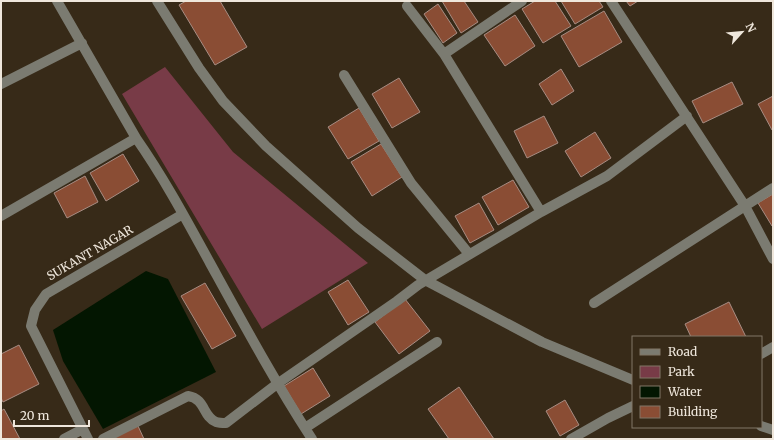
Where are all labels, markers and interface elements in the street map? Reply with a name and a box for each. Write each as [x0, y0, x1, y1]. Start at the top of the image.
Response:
north arrow [722, 12, 762, 52]
text: N [743, 20, 759, 35]
street label: SUKANT NAGAR [44, 221, 136, 283]
legend [632, 336, 762, 428]
text: Road [668, 344, 697, 359]
text: Park [668, 364, 695, 379]
text: Water [667, 384, 703, 399]
scale bar [14, 402, 89, 428]
text: Building [668, 404, 718, 419]
text: 20 m [20, 408, 49, 423]

